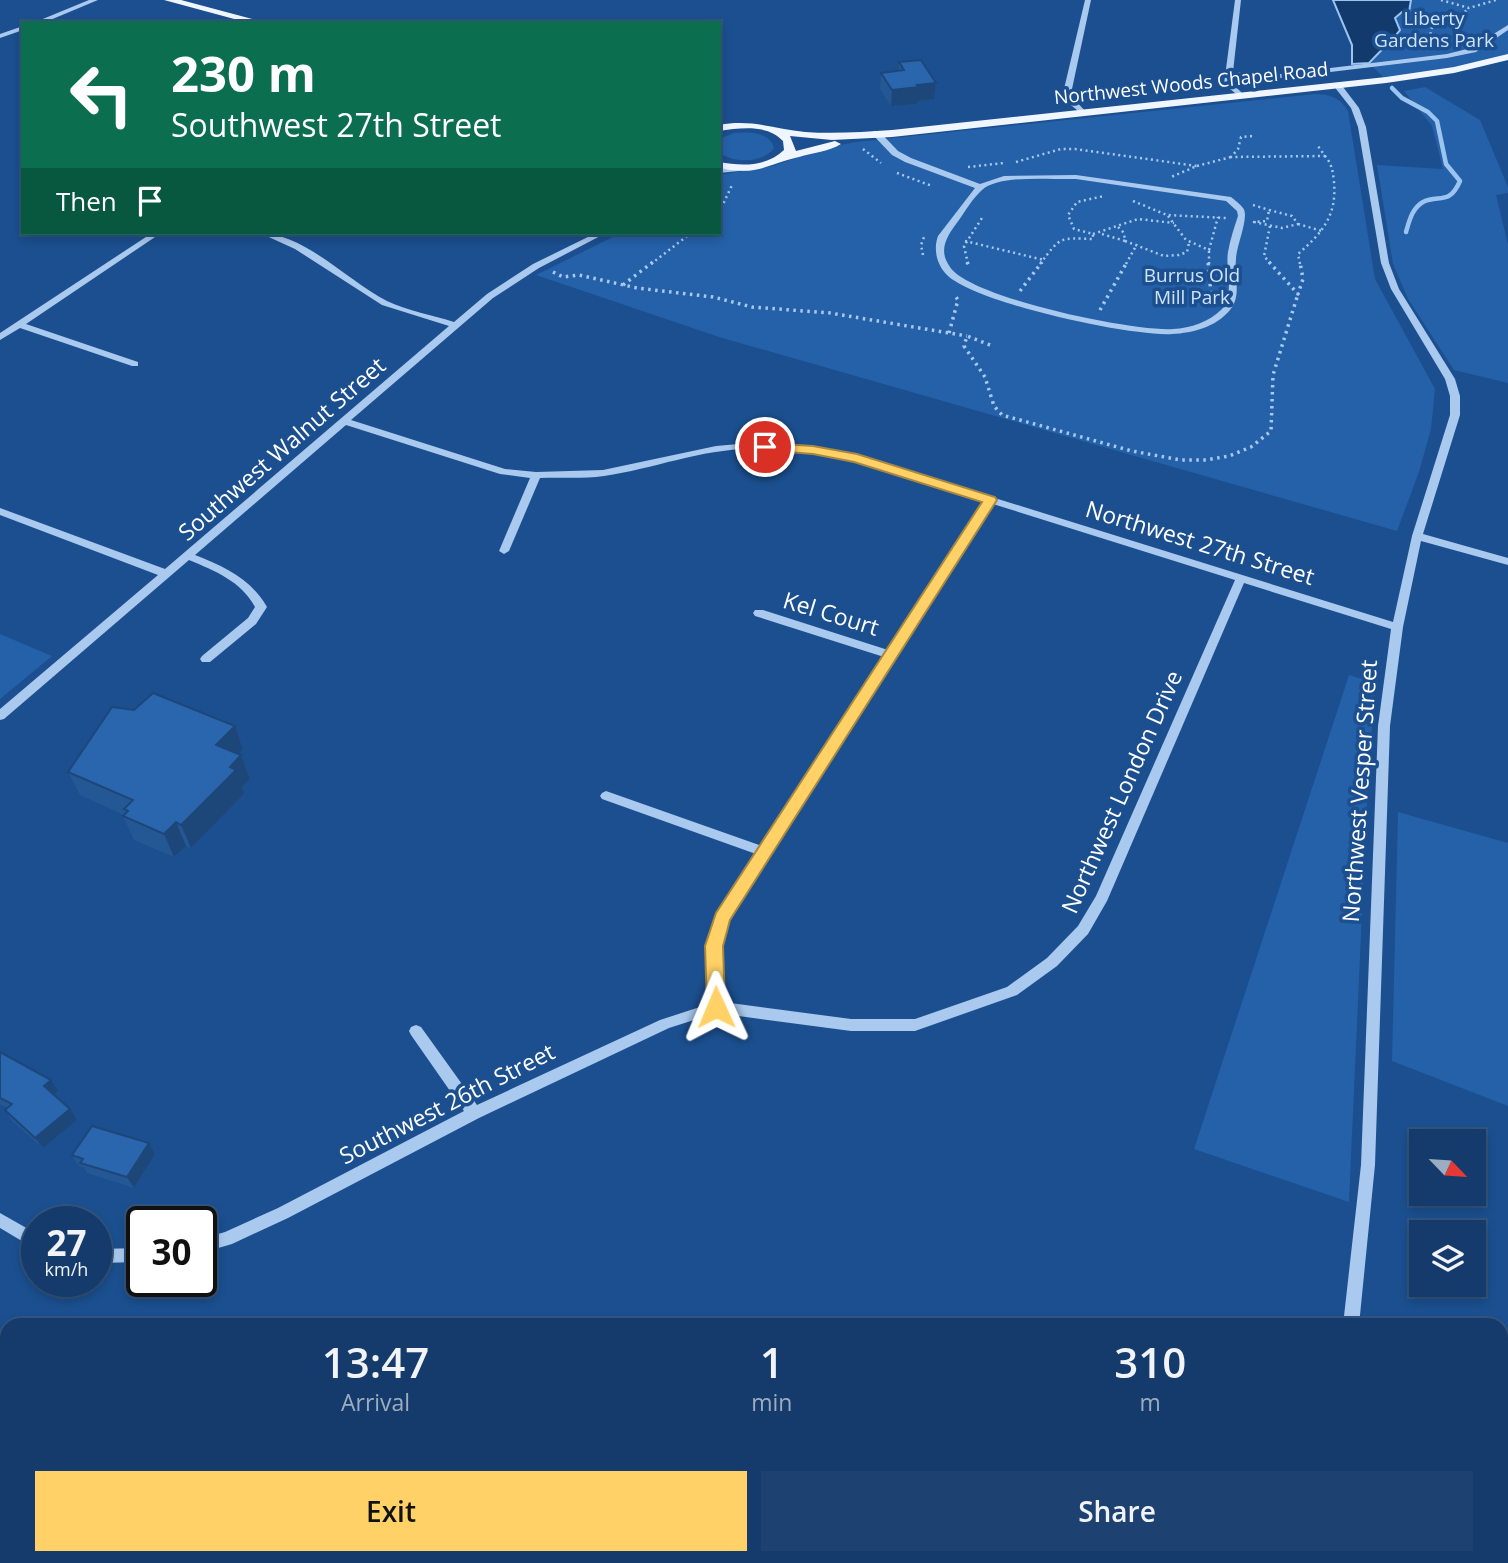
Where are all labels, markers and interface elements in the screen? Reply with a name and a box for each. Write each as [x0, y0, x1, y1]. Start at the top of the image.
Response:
park label: Liberty Gardens Park [1374, 5, 1494, 53]
text: 230 m [171, 40, 316, 106]
icon: left [56, 49, 147, 140]
street label: Northwest Woods Chapel Road [1053, 56, 1329, 110]
text: Southwest 27th Street [171, 103, 502, 146]
icon: arrive [131, 182, 169, 220]
text: Then [56, 183, 117, 219]
park label: Burrus Old Mill Park [1144, 262, 1240, 310]
street label: Southwest Walnut Street [171, 349, 392, 547]
pin [735, 417, 795, 477]
icon: arrive [746, 428, 784, 466]
street label: Northwest 27th Street [1082, 492, 1319, 592]
street label: Kel Court [779, 583, 883, 643]
street label: Northwest Vesper Street [1334, 659, 1384, 923]
street label: Northwest London Drive [1053, 665, 1189, 918]
position arrow [679, 970, 753, 1044]
street label: Southwest 26th Street [333, 1035, 560, 1171]
north arrow [1409, 1129, 1486, 1206]
map controls [1409, 1129, 1486, 1297]
speed limit sign: 30 [126, 1206, 217, 1297]
text: 27 [46, 1219, 87, 1266]
button: layers [1409, 1220, 1486, 1297]
text: km/h [45, 1257, 88, 1281]
text: 13:47 [322, 1333, 429, 1390]
text: 1 [760, 1333, 784, 1390]
text: 310 [1114, 1333, 1186, 1390]
text: Arrival [341, 1386, 410, 1418]
text: min [751, 1386, 792, 1418]
text: m [1140, 1386, 1161, 1418]
button: Exit [35, 1471, 747, 1551]
button: Share [761, 1471, 1473, 1551]

